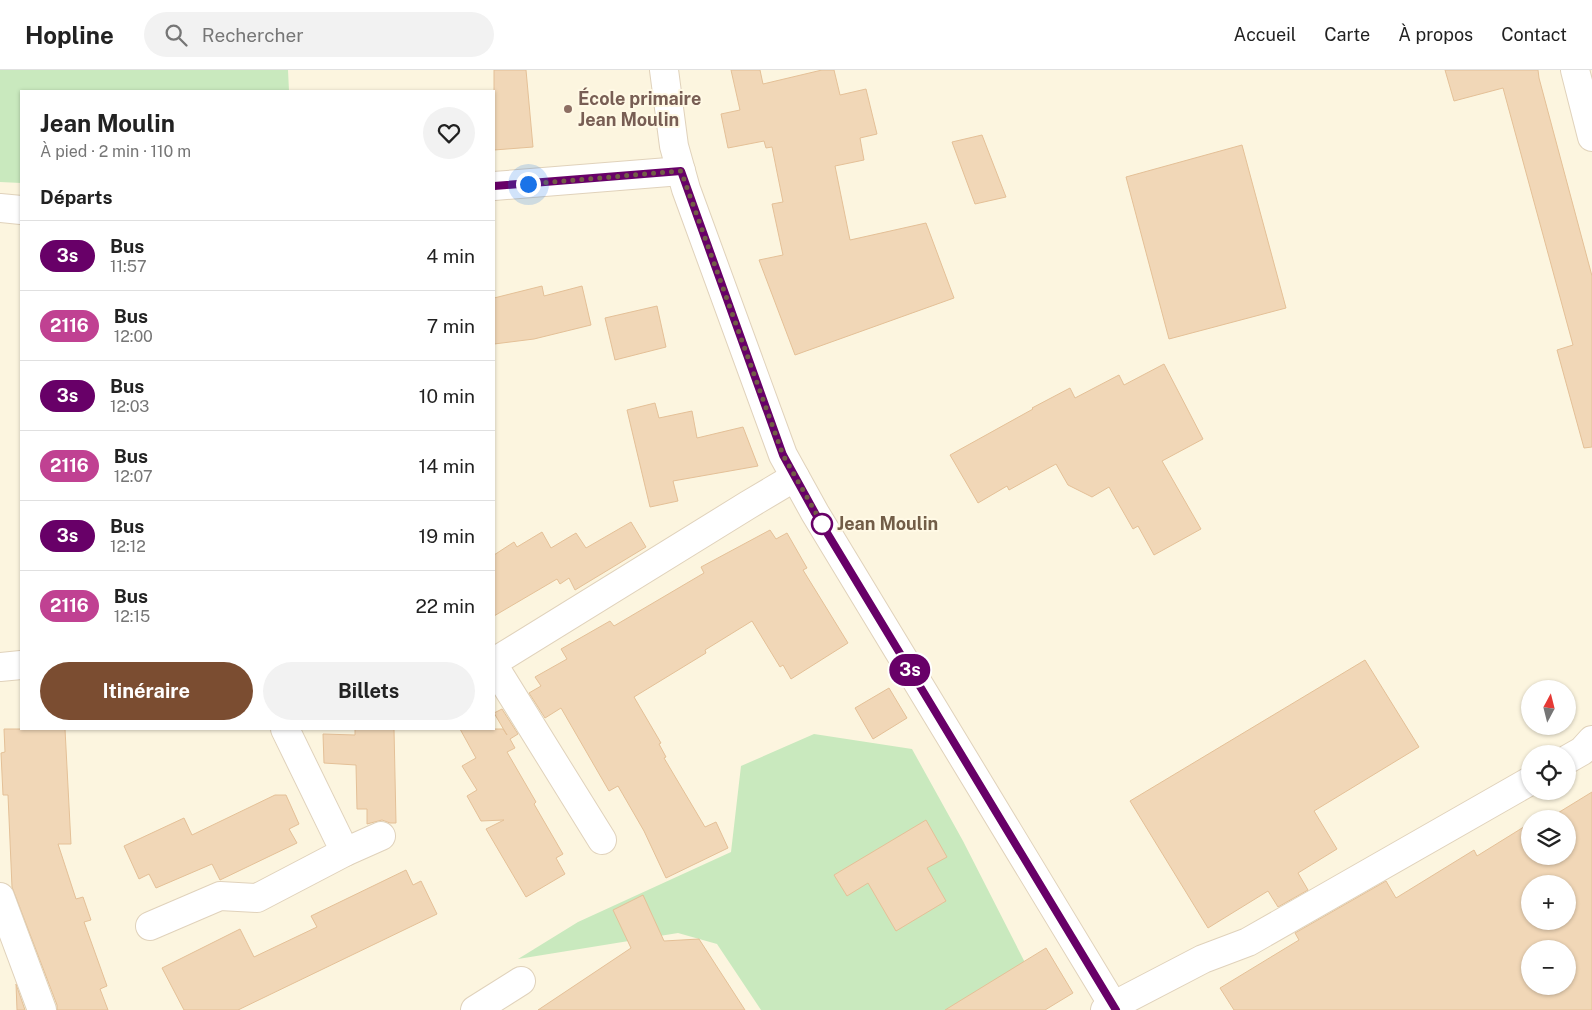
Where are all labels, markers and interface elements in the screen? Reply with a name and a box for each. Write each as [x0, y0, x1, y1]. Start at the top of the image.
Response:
search box [144, 12, 494, 57]
text: Hopline [25, 21, 114, 49]
icon: search [162, 21, 190, 49]
text: Rechercher [202, 24, 304, 46]
text: Accueil [1234, 24, 1296, 45]
text: Carte [1324, 24, 1370, 45]
text: À propos [1398, 24, 1473, 45]
text: Contact [1501, 24, 1567, 45]
place label: École primaire Jean Moulin [578, 87, 701, 130]
marker: École primaire Jean Moulin [562, 103, 574, 115]
button: heart [423, 107, 475, 159]
text: Jean Moulin [40, 109, 175, 137]
text: À pied · 2 min · 110 m [40, 142, 191, 161]
your location [516, 172, 541, 197]
text: Départs [40, 186, 112, 208]
text: Bus [110, 235, 144, 257]
text: 3s [57, 245, 78, 266]
text: 4 min [426, 245, 475, 267]
text: 11:57 [110, 257, 147, 276]
text: Bus [114, 305, 148, 327]
text: 2116 [50, 315, 89, 336]
text: 7 min [427, 315, 475, 337]
text: 12:00 [114, 327, 153, 346]
text: Bus [110, 375, 144, 397]
text: 3s [57, 385, 78, 406]
text: 10 min [419, 385, 475, 407]
text: 12:03 [110, 397, 149, 416]
text: Bus [114, 445, 148, 467]
text: 2116 [50, 455, 89, 476]
text: 14 min [418, 455, 475, 477]
text: 12:07 [114, 467, 153, 486]
marker: Jean Moulin [811, 513, 833, 535]
place label: Jean Moulin [837, 513, 938, 534]
text: Bus [110, 515, 144, 537]
text: 3s [57, 525, 78, 546]
text: 19 min [419, 525, 475, 547]
text: 12:12 [110, 537, 146, 556]
text: Bus [114, 585, 148, 607]
text: 2116 [50, 595, 89, 616]
text: 22 min [416, 595, 475, 617]
text: 12:15 [114, 607, 150, 626]
line badge: 3s [888, 654, 932, 686]
text: 3s [899, 659, 921, 680]
button: Itinéraire [40, 662, 253, 720]
button: Billets [263, 662, 475, 720]
north arrow [1521, 680, 1576, 735]
map controls [1521, 680, 1576, 995]
button: locate [1521, 745, 1576, 800]
button: layers [1521, 810, 1576, 865]
button: + [1521, 875, 1576, 930]
button: − [1521, 940, 1576, 995]

